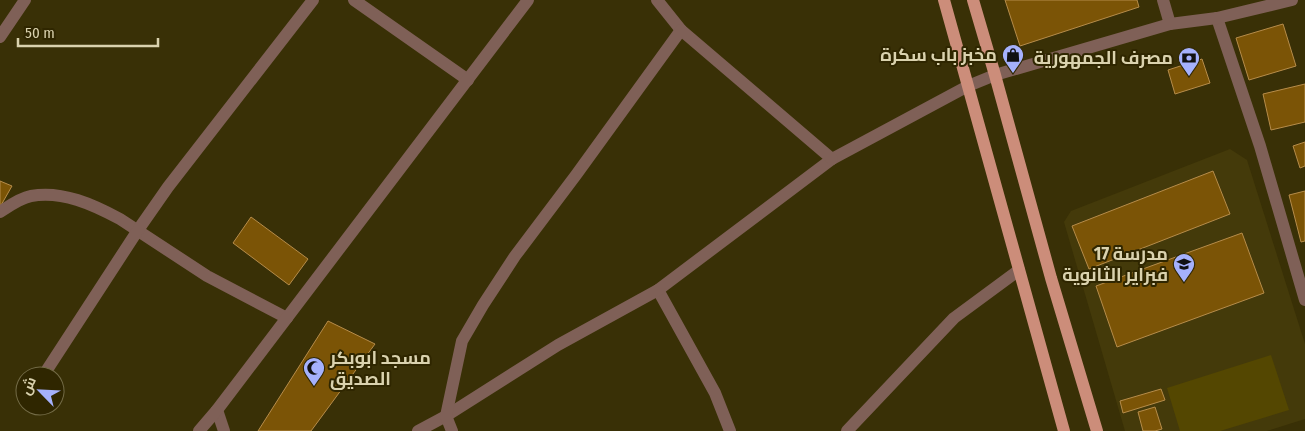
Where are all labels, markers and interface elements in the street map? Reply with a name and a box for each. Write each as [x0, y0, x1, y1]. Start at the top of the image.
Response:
scale bar [18, 15, 158, 47]
text: 50 m [25, 24, 55, 42]
shop icon: مخبز باب سكرة [1001, 43, 1025, 74]
place label: مخبز باب سكرة [880, 44, 997, 66]
bank icon: مصرف الجمهورية [1177, 46, 1201, 77]
place label: مصرف الجمهورية [1034, 47, 1173, 69]
place label: مدرسة 17 فبراير الثانوية [1062, 243, 1168, 286]
school or university icon: مدرسة 17 فبراير الثانوية [1172, 252, 1196, 283]
place label: مسجد ابوبكر الصديق [329, 347, 431, 390]
mosque icon: مسجد ابوبكر الصديق [302, 356, 326, 387]
north arrow [15, 366, 65, 416]
text: ش [17, 374, 40, 398]

